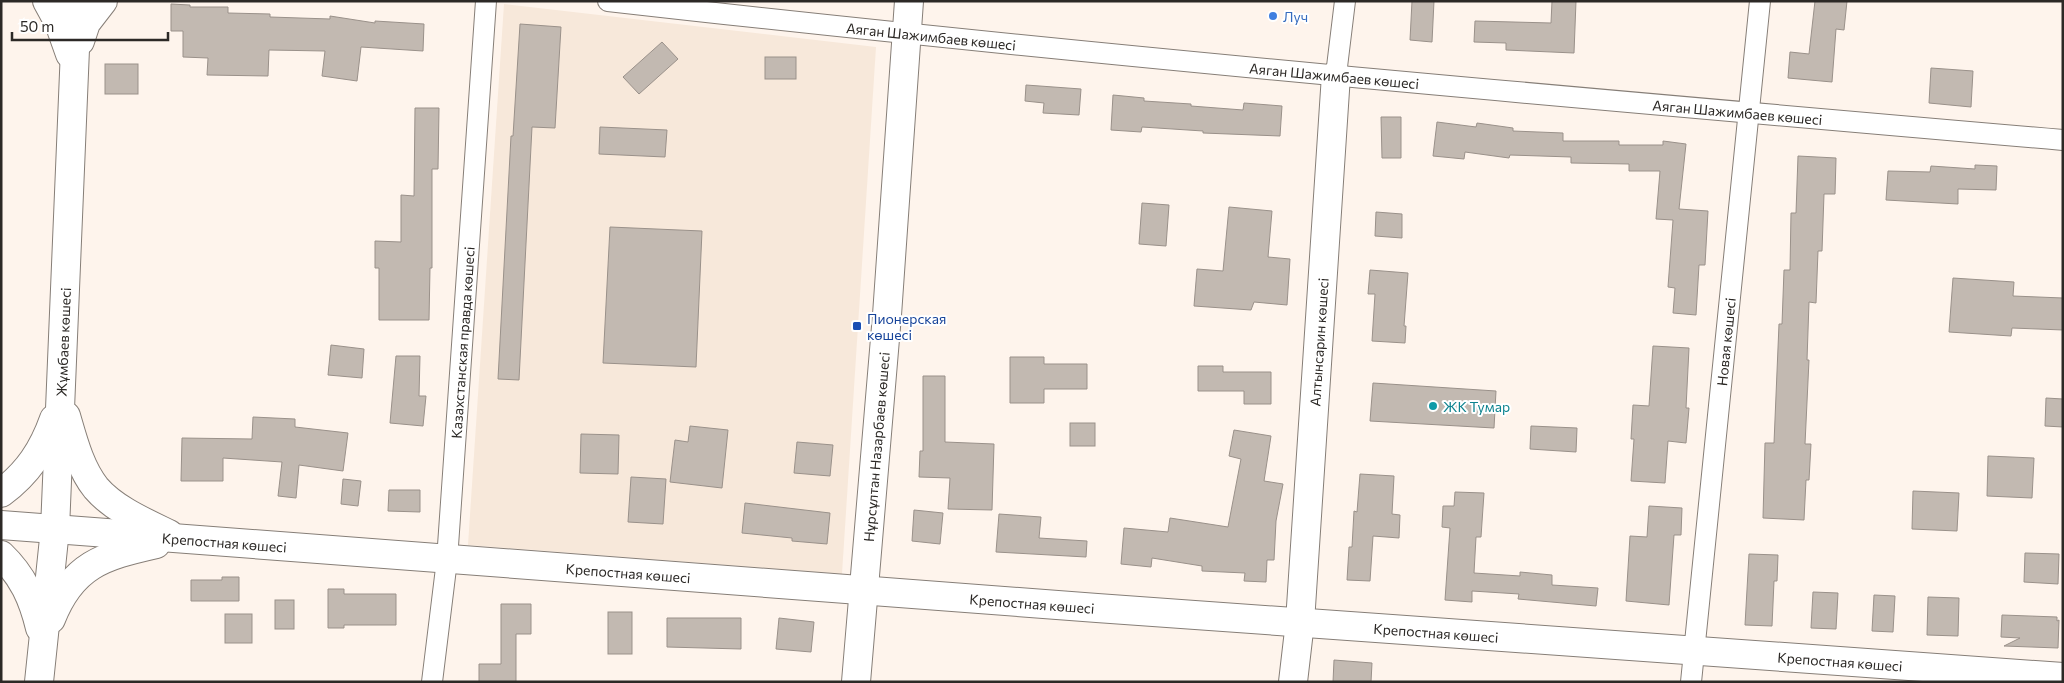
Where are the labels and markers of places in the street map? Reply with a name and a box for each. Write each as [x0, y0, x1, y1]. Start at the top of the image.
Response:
place label: Луч [1283, 8, 1308, 25]
marker: Луч [1267, 10, 1279, 22]
place label: Пионерская көшесі [867, 310, 946, 343]
marker: Пионерская көшесі [851, 320, 863, 332]
place label: ЖК Тумар [1443, 398, 1510, 415]
marker: ЖК Тумар [1427, 400, 1439, 412]

